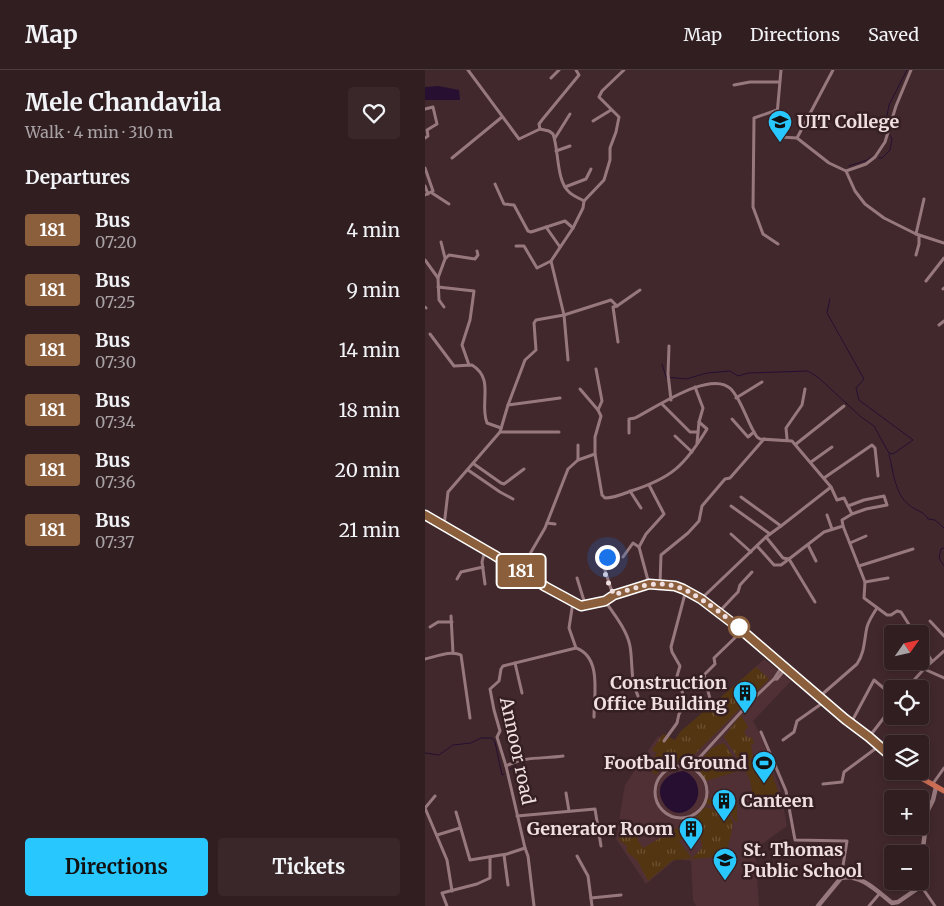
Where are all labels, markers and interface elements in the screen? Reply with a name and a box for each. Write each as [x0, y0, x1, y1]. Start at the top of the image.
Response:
text: Map [25, 19, 78, 50]
text: Map [684, 23, 722, 46]
text: Directions [750, 23, 840, 46]
text: Saved [868, 23, 919, 46]
text: Mele Chandavila [25, 87, 221, 118]
button: heart [348, 87, 400, 139]
school or university icon: UIT College [767, 109, 793, 143]
place label: UIT College [797, 110, 899, 133]
text: Walk · 4 min · 310 m [25, 122, 173, 142]
text: Departures [25, 165, 130, 189]
text: Bus [95, 208, 130, 232]
text: 181 [39, 218, 66, 241]
text: 4 min [346, 218, 400, 242]
text: 07:20 [95, 232, 136, 252]
text: Bus [95, 268, 130, 292]
text: 181 [39, 278, 66, 301]
text: 9 min [346, 278, 400, 302]
text: 07:25 [95, 292, 135, 312]
text: Bus [95, 328, 130, 352]
text: 181 [39, 338, 66, 361]
text: 14 min [339, 338, 400, 362]
text: 07:30 [95, 352, 136, 372]
text: Bus [95, 388, 130, 412]
text: 181 [39, 398, 66, 421]
text: 18 min [339, 398, 400, 422]
text: 07:34 [95, 412, 135, 432]
text: Bus [95, 448, 130, 472]
text: 181 [39, 458, 66, 481]
text: 20 min [335, 458, 400, 482]
text: 07:36 [95, 472, 135, 492]
text: Bus [95, 508, 130, 532]
text: 181 [39, 518, 66, 541]
text: 21 min [339, 518, 400, 542]
text: 07:37 [95, 532, 134, 552]
your location [595, 545, 620, 570]
line badge: 181 [492, 555, 550, 587]
text: 181 [508, 559, 534, 582]
unlabelled marker [728, 616, 750, 638]
north arrow [884, 625, 929, 670]
map controls [884, 625, 929, 890]
place label: Construction Office Building [593, 671, 727, 715]
building icon: Construction Office Building [732, 680, 758, 714]
button: locate [884, 680, 929, 725]
street label: Annoor road [495, 694, 540, 807]
button: layers [884, 735, 929, 780]
sports icon: Football Ground [751, 750, 777, 784]
place label: Football Ground [604, 751, 747, 774]
building icon: Canteen [711, 788, 737, 822]
place label: Canteen [741, 789, 814, 812]
button: + [884, 790, 929, 835]
building icon: Generator Room [678, 816, 704, 850]
place label: Generator Room [527, 817, 673, 840]
button: Directions [25, 838, 208, 896]
button: Tickets [218, 838, 400, 896]
place label: St. Thomas Public School [743, 838, 862, 882]
button: − [884, 845, 929, 890]
school or university icon: St. Thomas Public School [712, 847, 738, 881]

